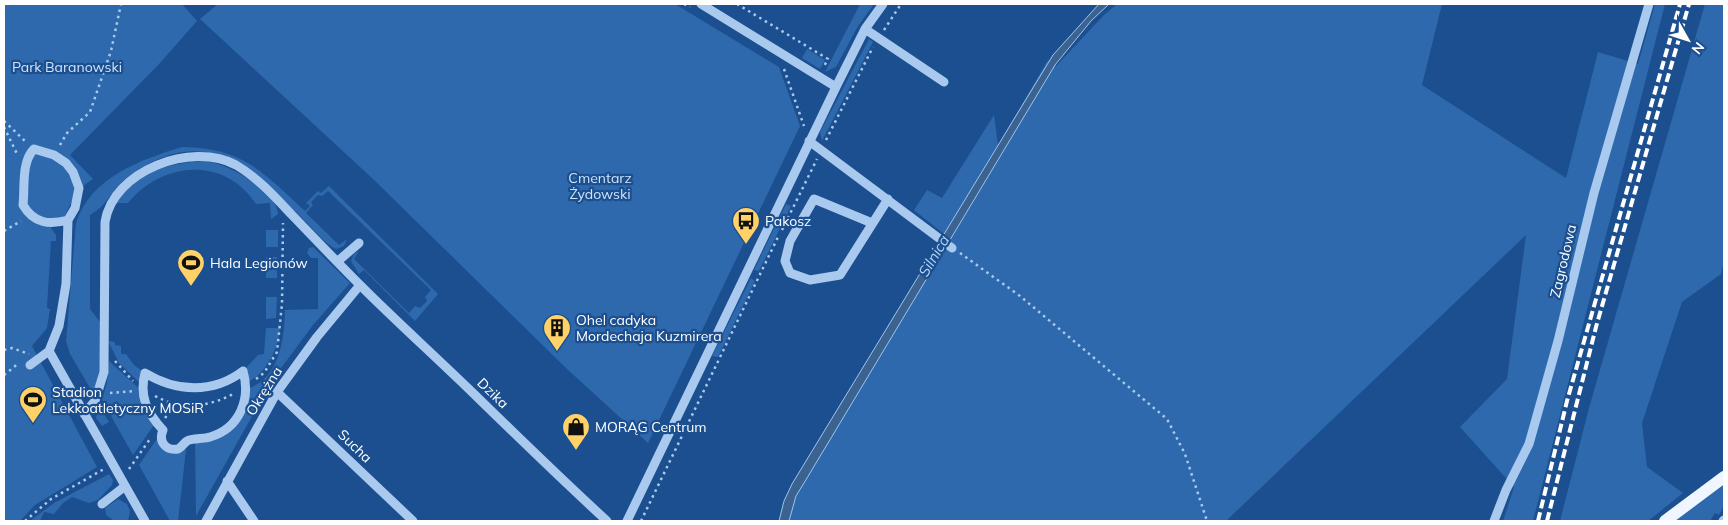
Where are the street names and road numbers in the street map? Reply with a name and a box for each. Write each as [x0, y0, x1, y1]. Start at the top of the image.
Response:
street label: Zagrodowa [1546, 223, 1580, 299]
street label: Okrężna [242, 363, 286, 419]
street label: Dzika [474, 374, 512, 412]
street label: Sucha [334, 426, 376, 466]

